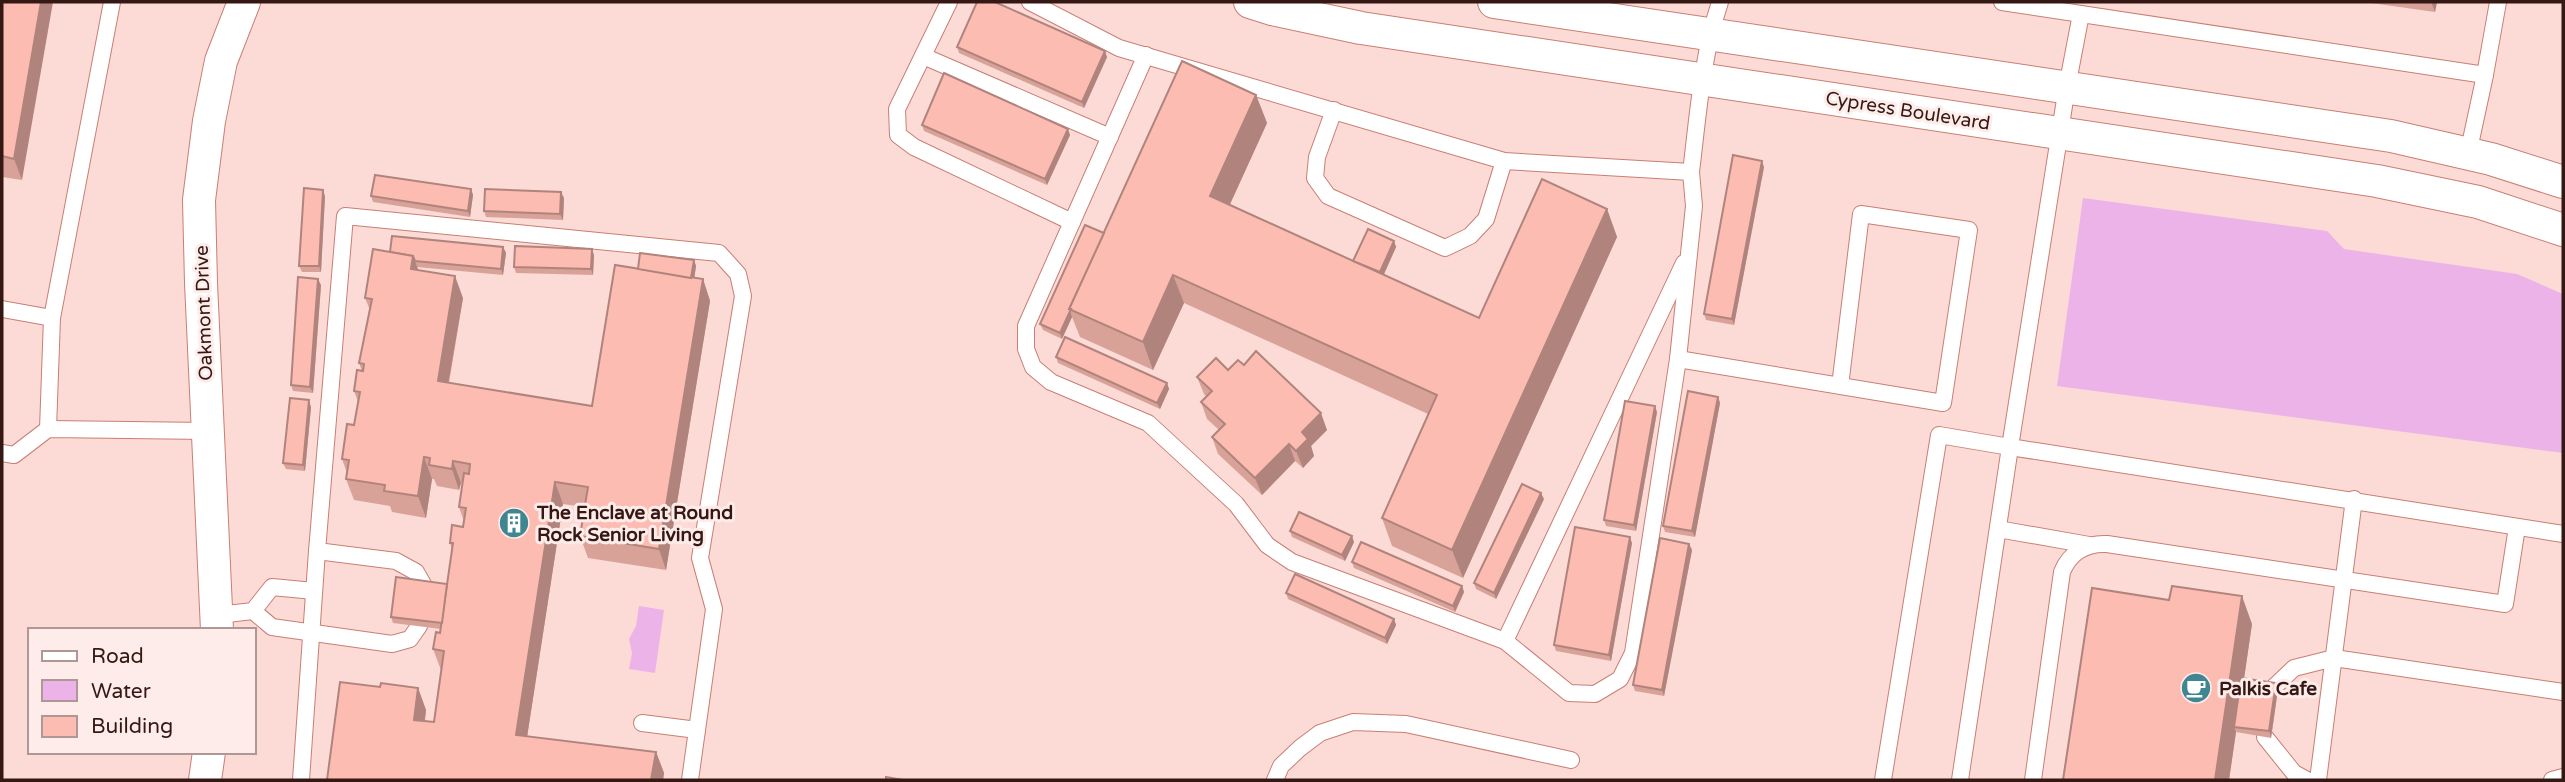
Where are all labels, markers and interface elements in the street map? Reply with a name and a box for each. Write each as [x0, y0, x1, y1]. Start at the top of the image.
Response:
street label: Cypress Boulevard [1824, 87, 1992, 135]
street label: Oakmont Drive [191, 245, 217, 381]
place label: The Enclave at Round Rock Senior Living [536, 502, 733, 547]
building icon: The Enclave at Round Rock Senior Living [497, 506, 531, 540]
legend [28, 628, 256, 754]
text: Road [91, 644, 144, 669]
cafe icon: Palkis Cafe [2179, 671, 2213, 705]
place label: Palkis Cafe [2219, 678, 2317, 700]
text: Water [91, 679, 151, 704]
text: Building [91, 714, 173, 739]

